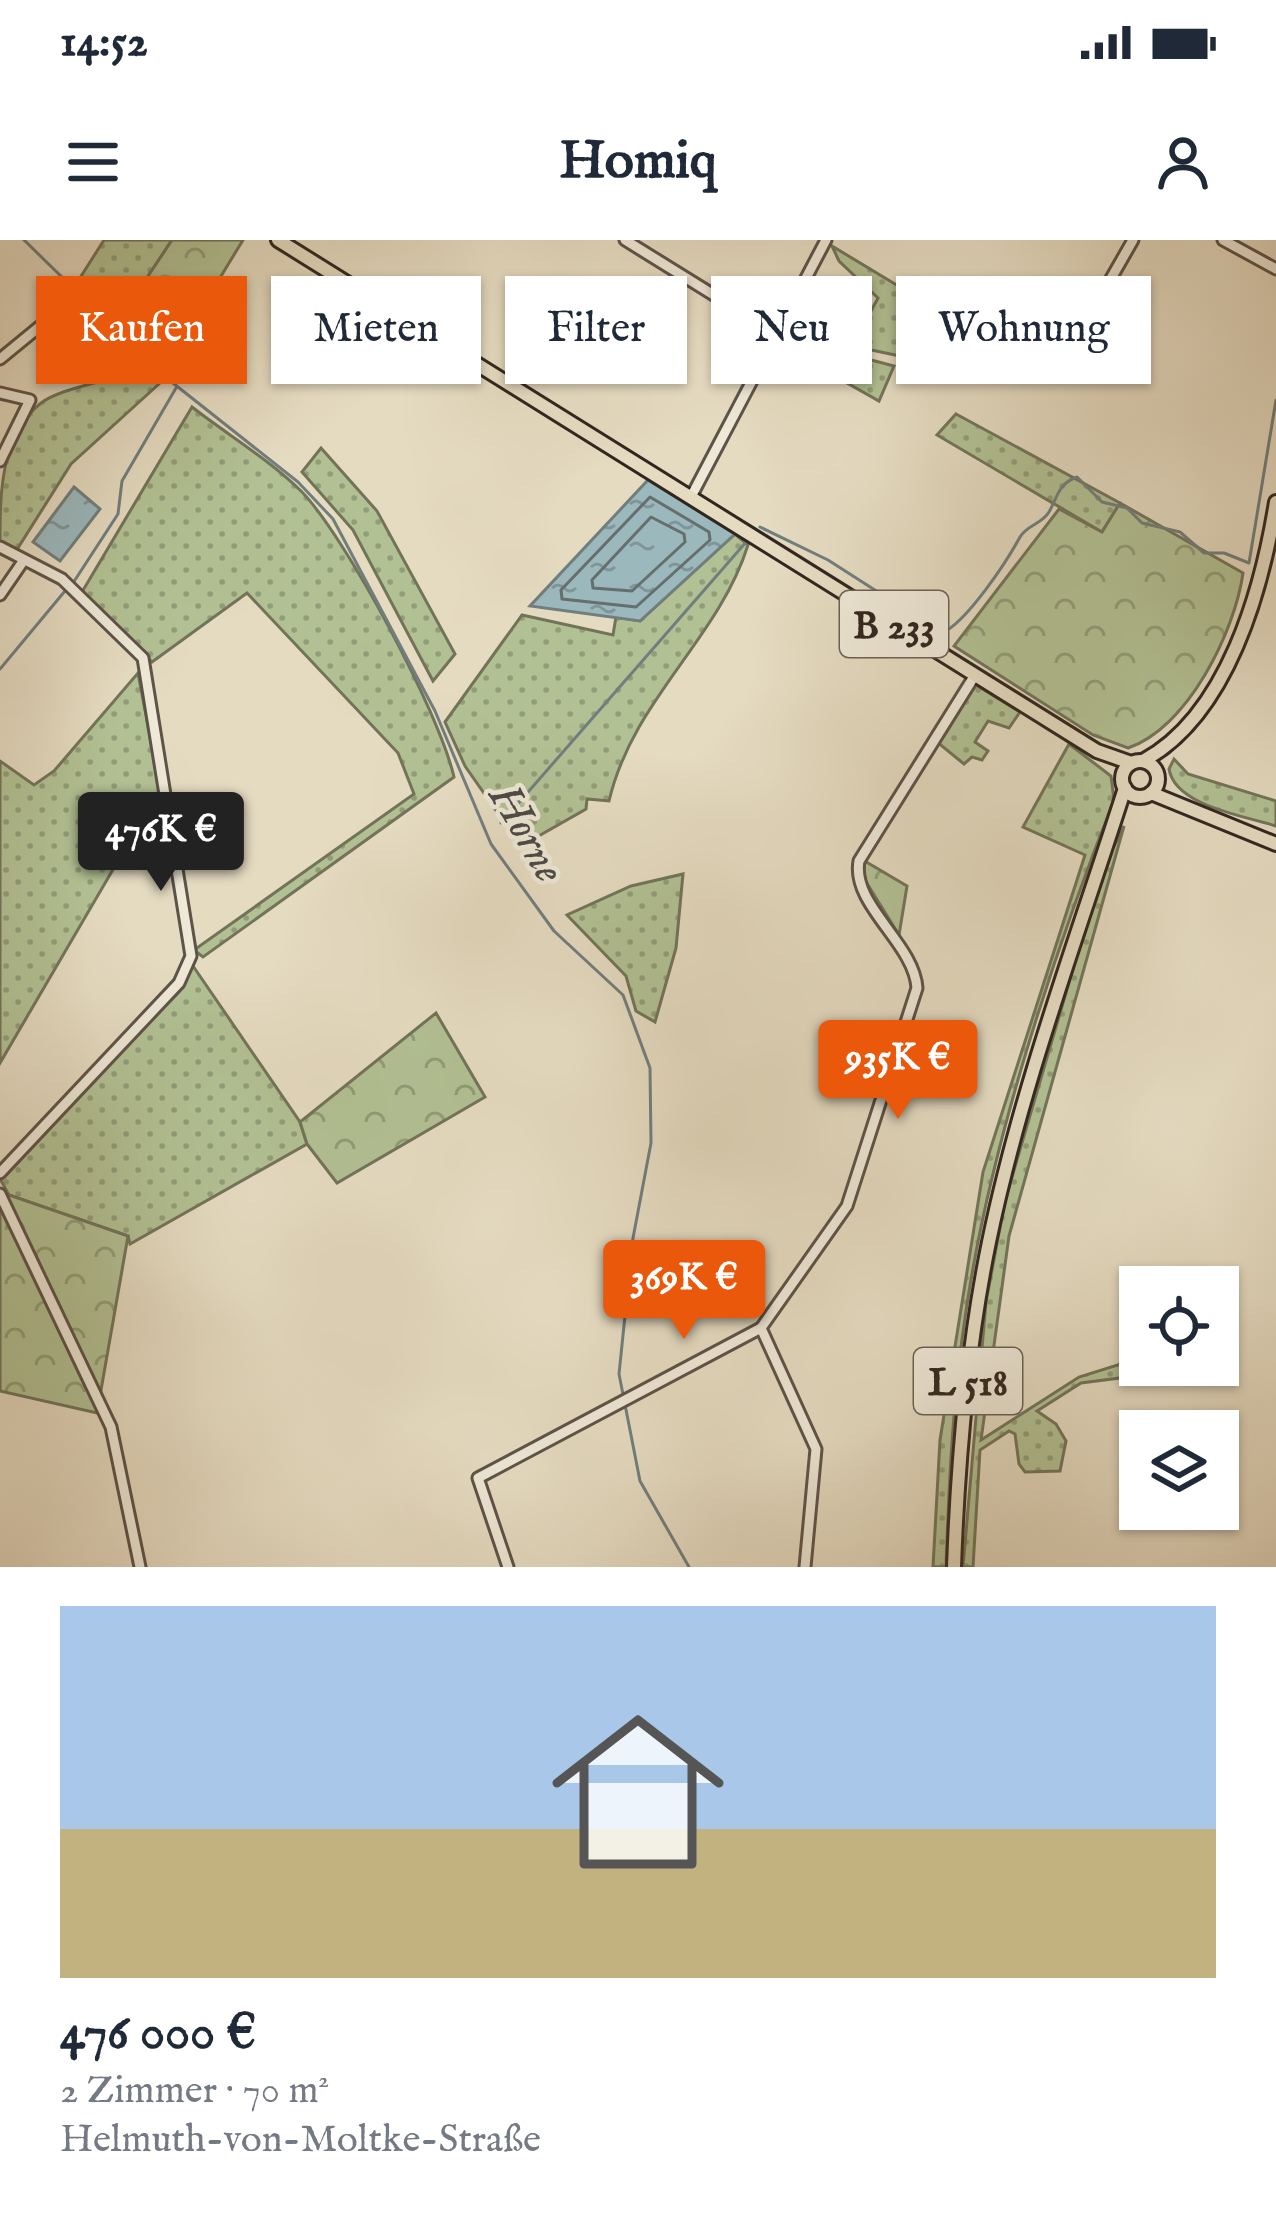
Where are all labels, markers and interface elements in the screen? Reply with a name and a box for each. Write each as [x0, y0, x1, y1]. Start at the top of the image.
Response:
text: 14:52 [60, 14, 148, 71]
text: Homiq [559, 128, 717, 197]
icon: menu [60, 129, 126, 195]
icon: person [1150, 129, 1216, 195]
chip: Kaufen [36, 276, 247, 384]
chip: Mieten [271, 276, 481, 384]
chip: Filter [505, 276, 687, 384]
chip: Neu [711, 276, 872, 384]
chip: Wohnung [896, 276, 1151, 384]
road number: B 233 [840, 591, 948, 657]
water label: Horne [474, 772, 577, 894]
pin: 476K € [63, 792, 259, 894]
text: 476K € [105, 806, 217, 855]
pin: 935K € [800, 1020, 996, 1122]
text: 935K € [845, 1034, 951, 1083]
pin: 369K € [586, 1240, 782, 1342]
text: 369K € [630, 1254, 738, 1303]
map controls [1119, 1266, 1239, 1530]
button: locate [1119, 1266, 1239, 1386]
road number: L 518 [914, 1348, 1022, 1414]
button: layers [1119, 1410, 1239, 1530]
icon: home [530, 1684, 746, 1900]
text: 476 000 € [60, 2002, 256, 2067]
text: 2 Zimmer · 70 m² [60, 2067, 330, 2116]
text: Helmuth-von-Moltke-Straße [60, 2116, 541, 2165]

